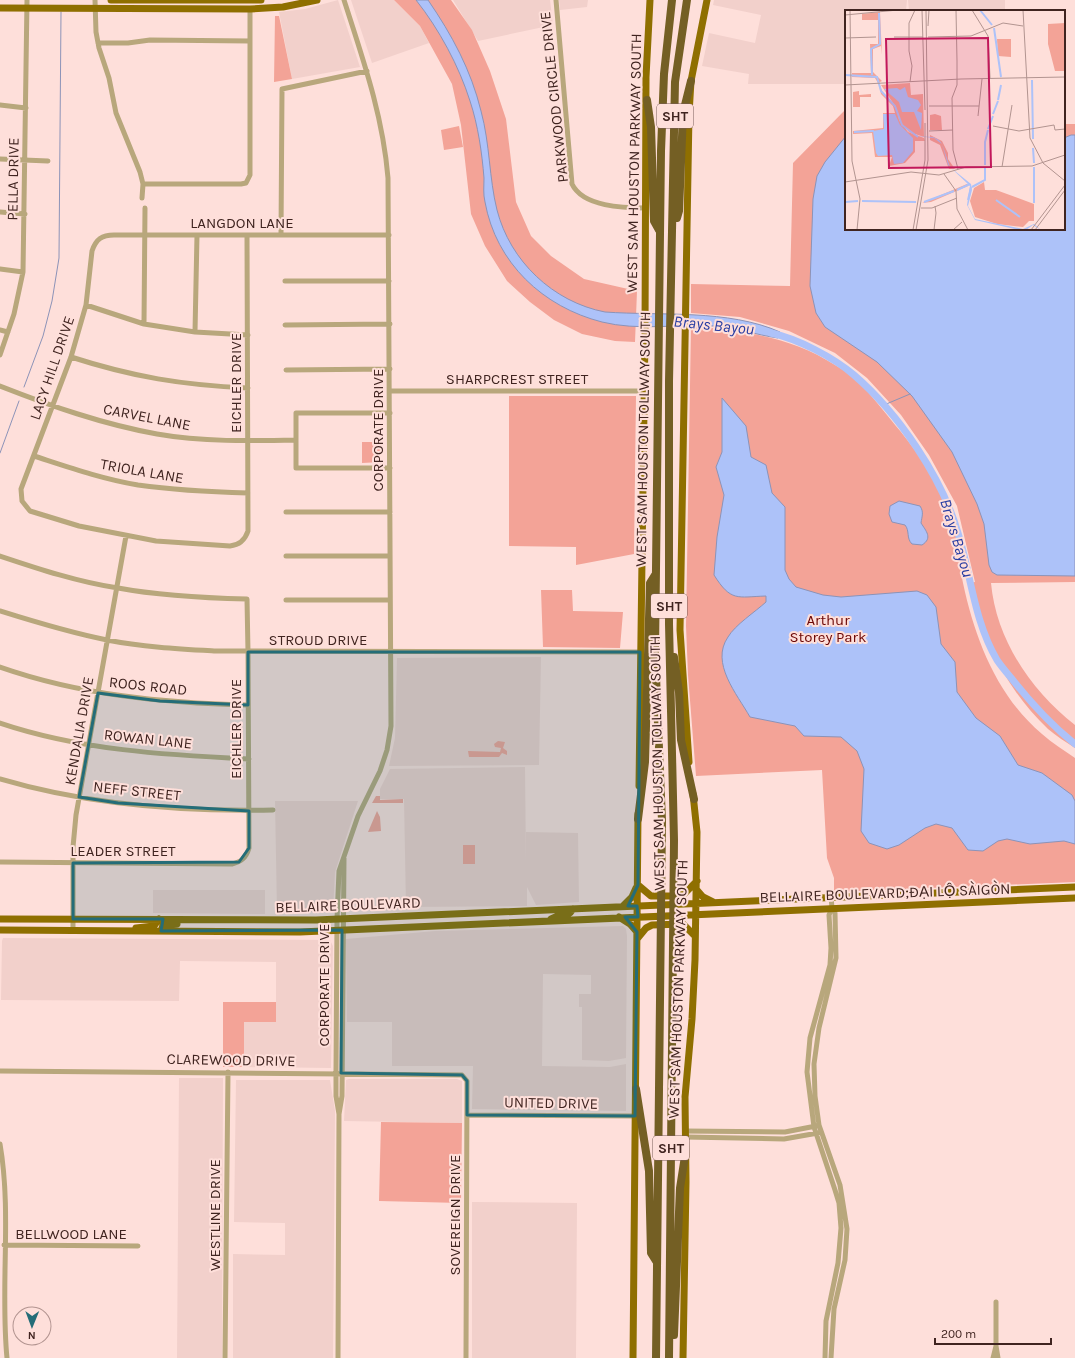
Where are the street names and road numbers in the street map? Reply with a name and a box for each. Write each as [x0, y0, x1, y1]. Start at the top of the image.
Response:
street label: PARKWOOD CIRCLE DRIVE [536, 11, 572, 183]
street label: WEST SAM HOUSTON PARKWAY SOUTH [623, 33, 645, 293]
road number: SHT [657, 104, 693, 128]
street label: PELLA DRIVE [3, 137, 23, 221]
street label: LANGDON LANE [190, 214, 294, 232]
street label: WEST SAM HOUSTON TOLLWAY SOUTH [632, 311, 654, 567]
street label: LACY HILL DRIVE [26, 314, 78, 422]
street label: EICHLER DRIVE [227, 333, 245, 433]
street label: CORPORATE DRIVE [369, 369, 387, 491]
street label: SHARPCREST STREET [446, 370, 589, 388]
street label: CARVEL LANE [102, 400, 192, 434]
street label: TRIOLA LANE [99, 455, 185, 487]
road number: SHT [651, 594, 687, 618]
street label: STROUD DRIVE [269, 631, 367, 649]
street label: WEST SAM HOUSTON TOLLWAY SOUTH [646, 635, 668, 891]
street label: ROOS ROAD [108, 673, 188, 699]
street label: KENDALIA DRIVE [61, 675, 97, 787]
street label: EICHLER DRIVE [227, 679, 245, 779]
street label: ROWAN LANE [103, 725, 193, 753]
street label: NEFF STREET [92, 777, 182, 805]
street label: LEADER STREET [70, 842, 176, 860]
street label: WEST SAM HOUSTON PARKWAY SOUTH [664, 859, 692, 1119]
street label: BELLAIRE BOULEVARD;ĐẠI LỘ SÀIGÒN [759, 880, 1011, 906]
street label: BELLAIRE BOULEVARD [275, 893, 421, 917]
street label: CORPORATE DRIVE [315, 924, 333, 1046]
street label: CLAREWOOD DRIVE [166, 1050, 296, 1070]
street label: UNITED DRIVE [504, 1093, 598, 1113]
road number: SHT [653, 1136, 689, 1160]
street label: SOVEREIGN DRIVE [446, 1155, 464, 1275]
street label: WESTLINE DRIVE [206, 1159, 224, 1271]
street label: BELLWOOD LANE [15, 1225, 127, 1243]

